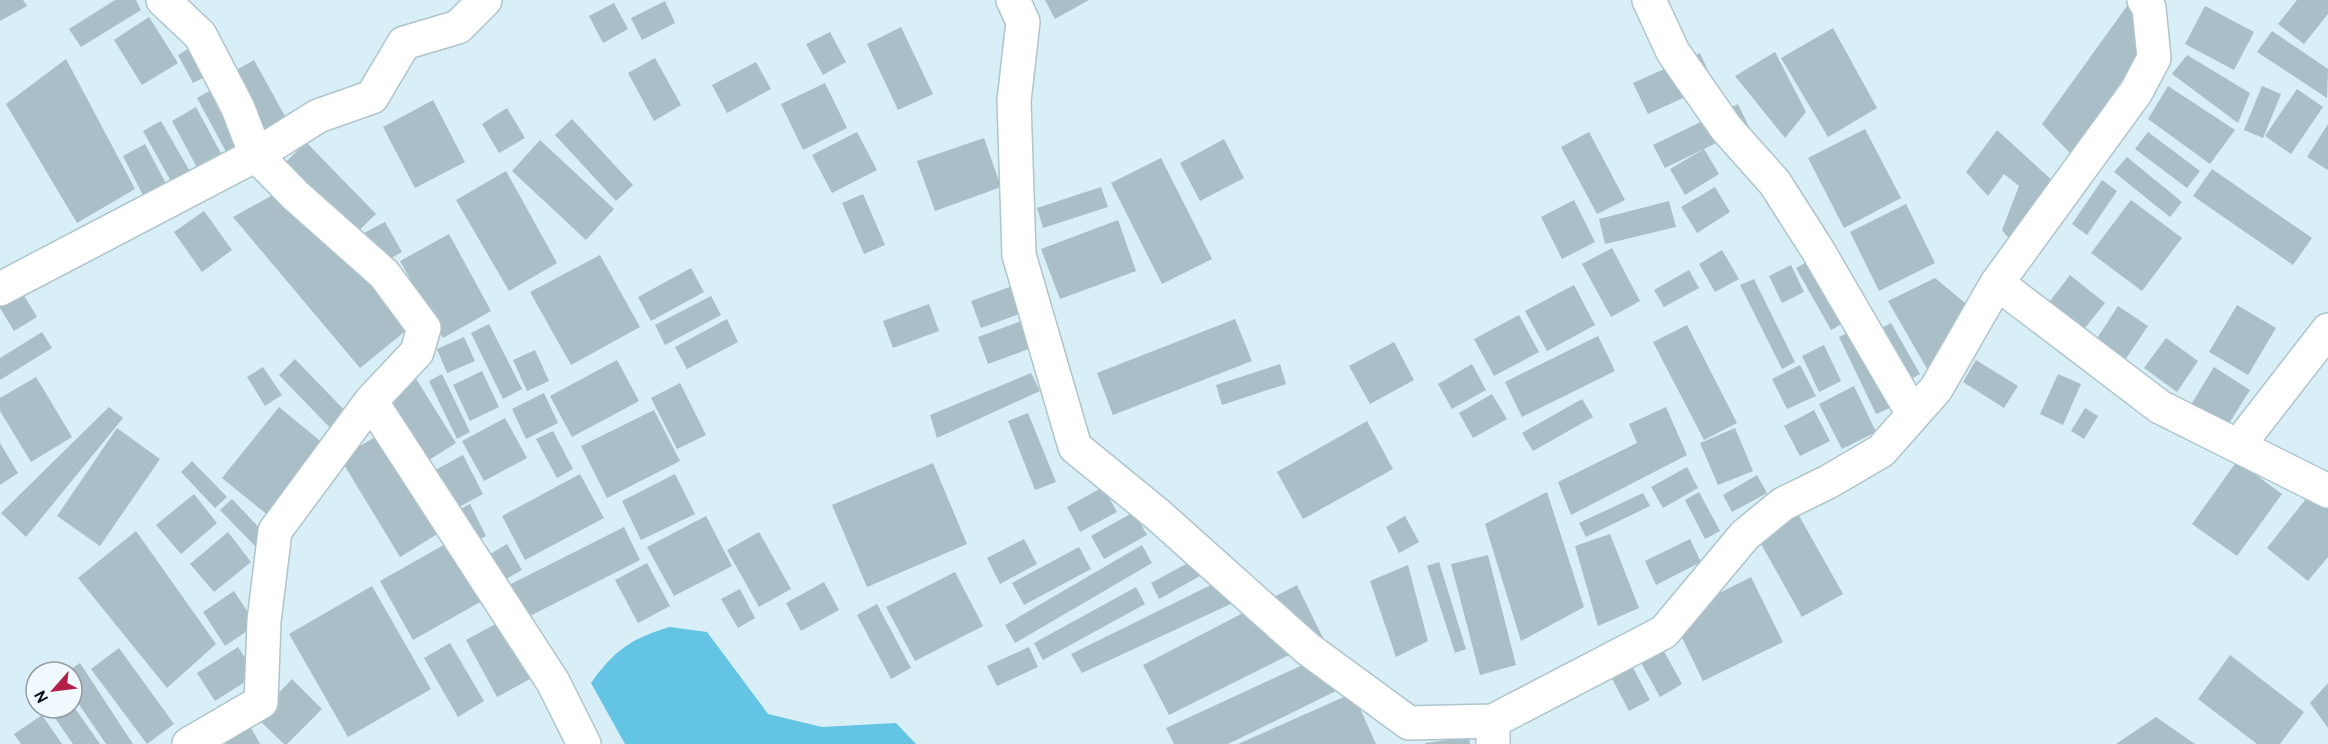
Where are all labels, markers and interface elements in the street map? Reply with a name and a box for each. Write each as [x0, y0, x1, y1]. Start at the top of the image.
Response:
north arrow [24, 660, 84, 720]
text: N [31, 686, 54, 706]

